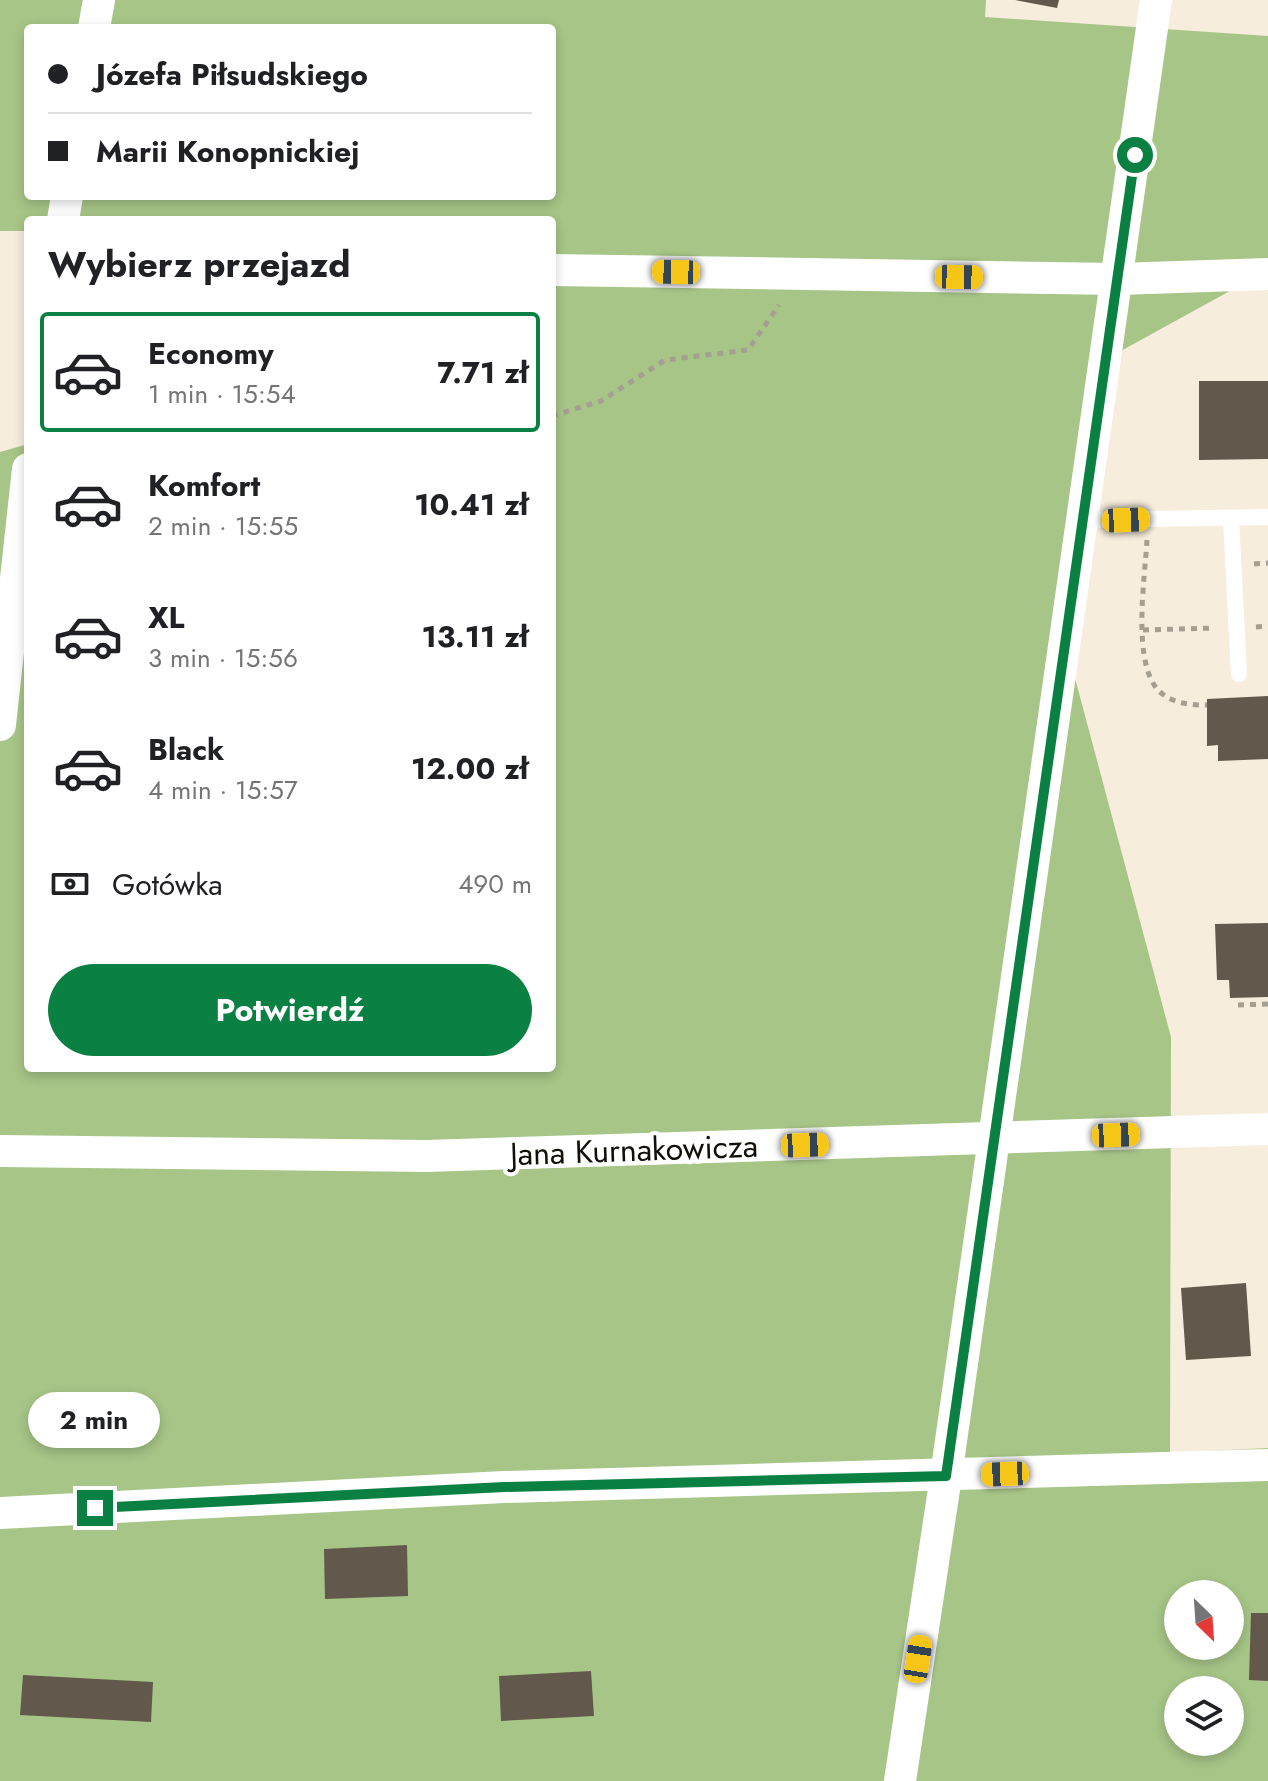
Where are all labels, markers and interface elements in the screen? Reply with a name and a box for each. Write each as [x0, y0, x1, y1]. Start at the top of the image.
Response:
text: Józefa Piłsudskiego [96, 53, 368, 96]
text: Marii Konopnickiej [96, 130, 359, 173]
route start [1117, 137, 1153, 173]
text: Wybierz przejazd [48, 238, 351, 290]
car [652, 260, 700, 284]
car [935, 265, 983, 289]
text: Economy [148, 332, 274, 375]
icon: car [52, 336, 124, 408]
text: 7.71 zł [437, 351, 528, 394]
text: 1 min · 15:54 [148, 375, 296, 413]
text: Komfort [148, 464, 260, 507]
icon: car [52, 468, 124, 540]
text: 10.41 zł [414, 483, 528, 526]
text: 2 min · 15:55 [148, 507, 298, 545]
car [1102, 507, 1150, 533]
text: XL [148, 596, 184, 639]
icon: car [52, 600, 124, 672]
text: 13.11 zł [422, 615, 528, 658]
text: 3 min · 15:56 [148, 639, 298, 677]
text: Black [148, 728, 224, 771]
icon: car [52, 732, 124, 804]
text: 12.00 zł [411, 747, 528, 790]
text: 4 min · 15:57 [148, 771, 298, 809]
icon: cash [48, 862, 92, 906]
text: Gotówka [112, 863, 223, 906]
text: 490 m [458, 865, 532, 903]
button: Potwierdź [48, 964, 532, 1056]
car [1092, 1122, 1140, 1148]
street label: Jana Kurnakowicza [505, 1123, 759, 1177]
car [781, 1132, 829, 1158]
callout: 2 min [29, 1392, 161, 1448]
text: 2 min [60, 1401, 128, 1439]
car [981, 1461, 1029, 1487]
route end [77, 1490, 113, 1526]
north arrow [1164, 1580, 1244, 1660]
map controls [1164, 1580, 1244, 1756]
car [902, 1633, 934, 1685]
button: layers [1164, 1676, 1244, 1756]

